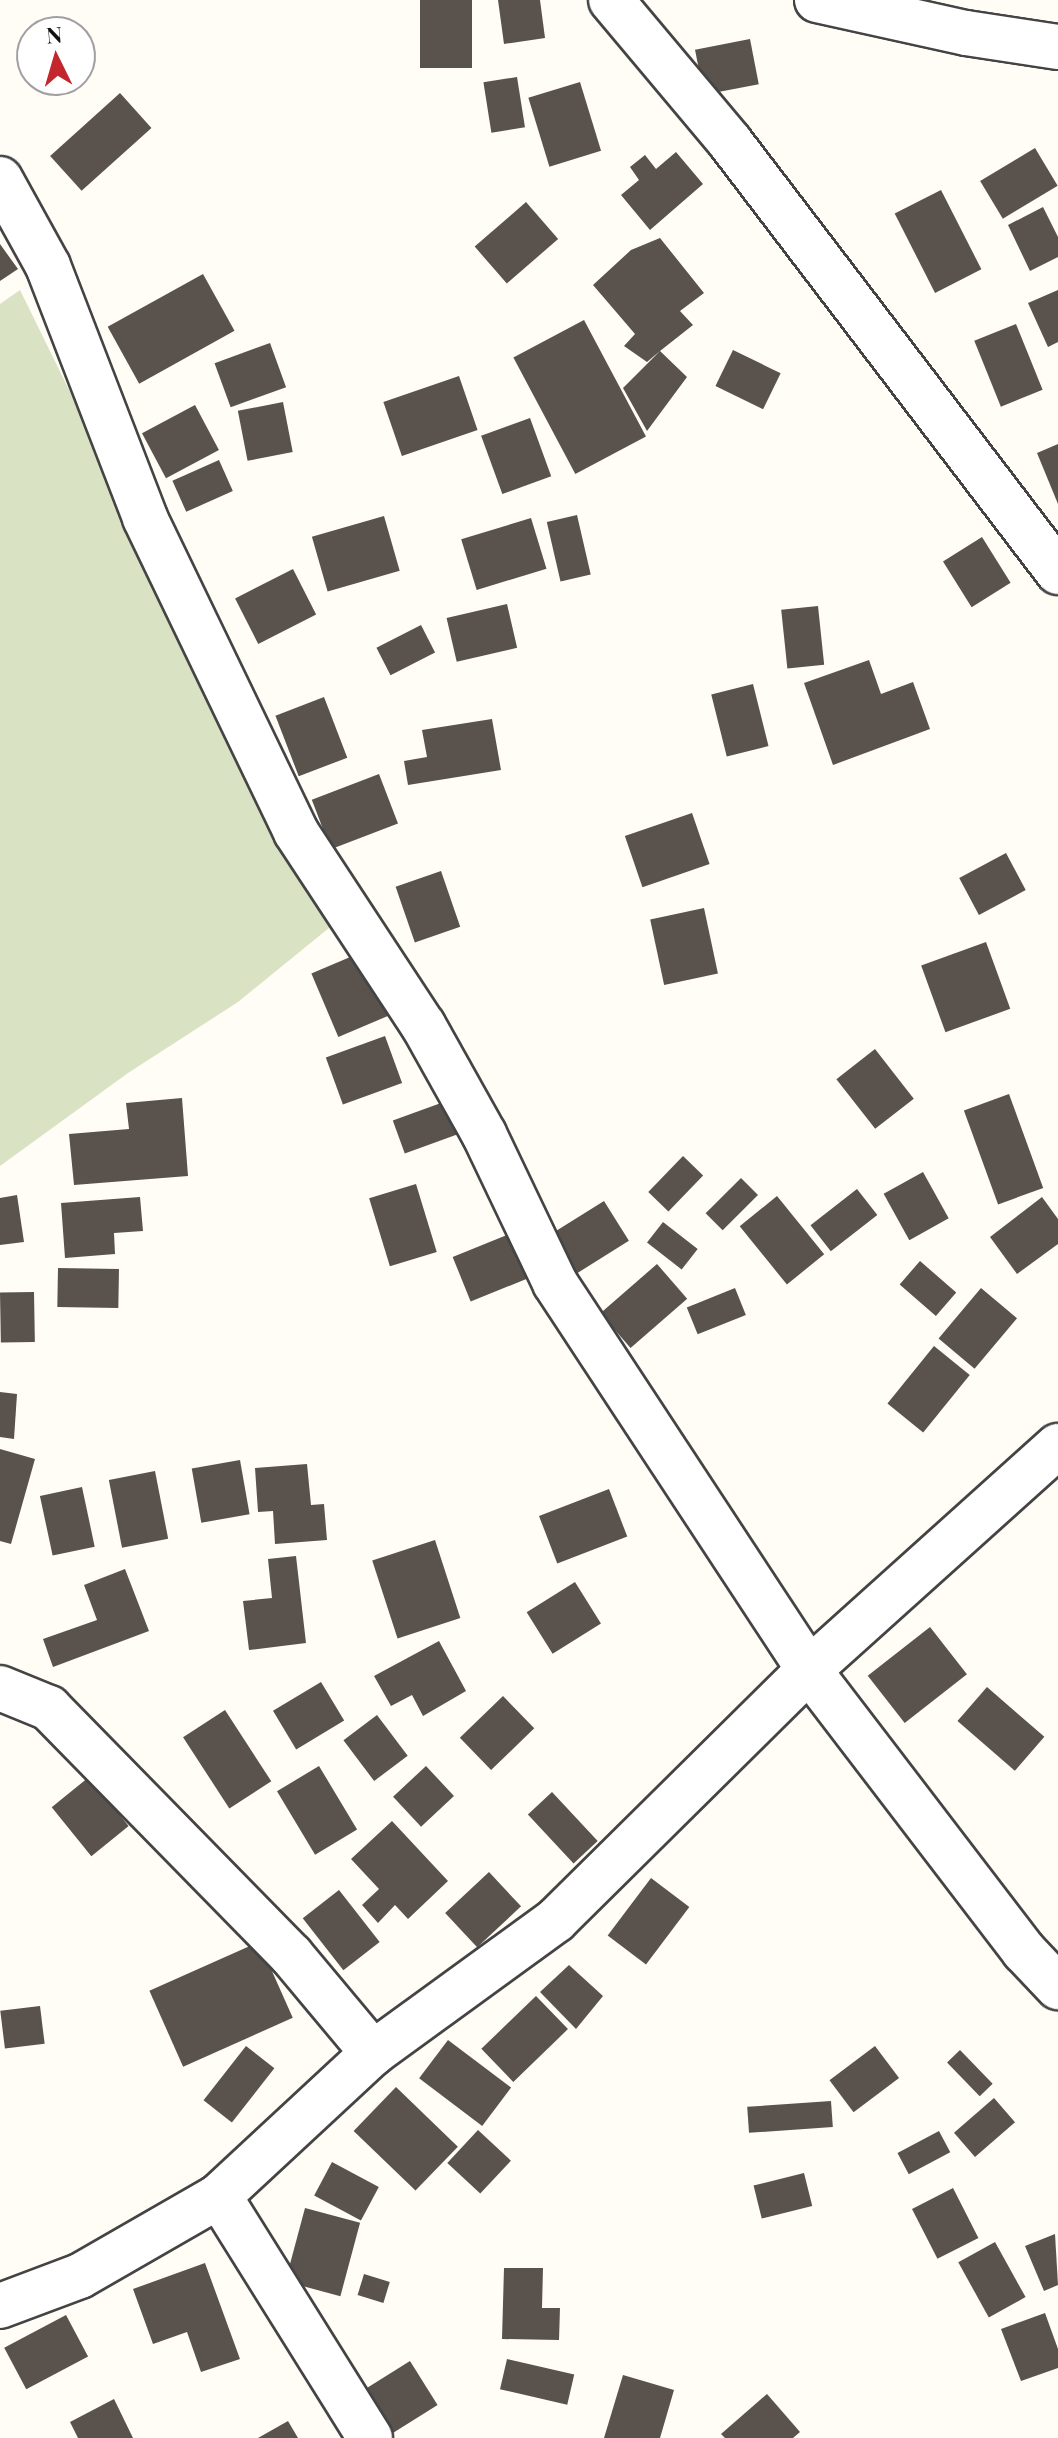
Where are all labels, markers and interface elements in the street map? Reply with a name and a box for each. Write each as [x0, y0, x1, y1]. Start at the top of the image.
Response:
north arrow [16, 16, 96, 96]
text: N [45, 18, 63, 50]

